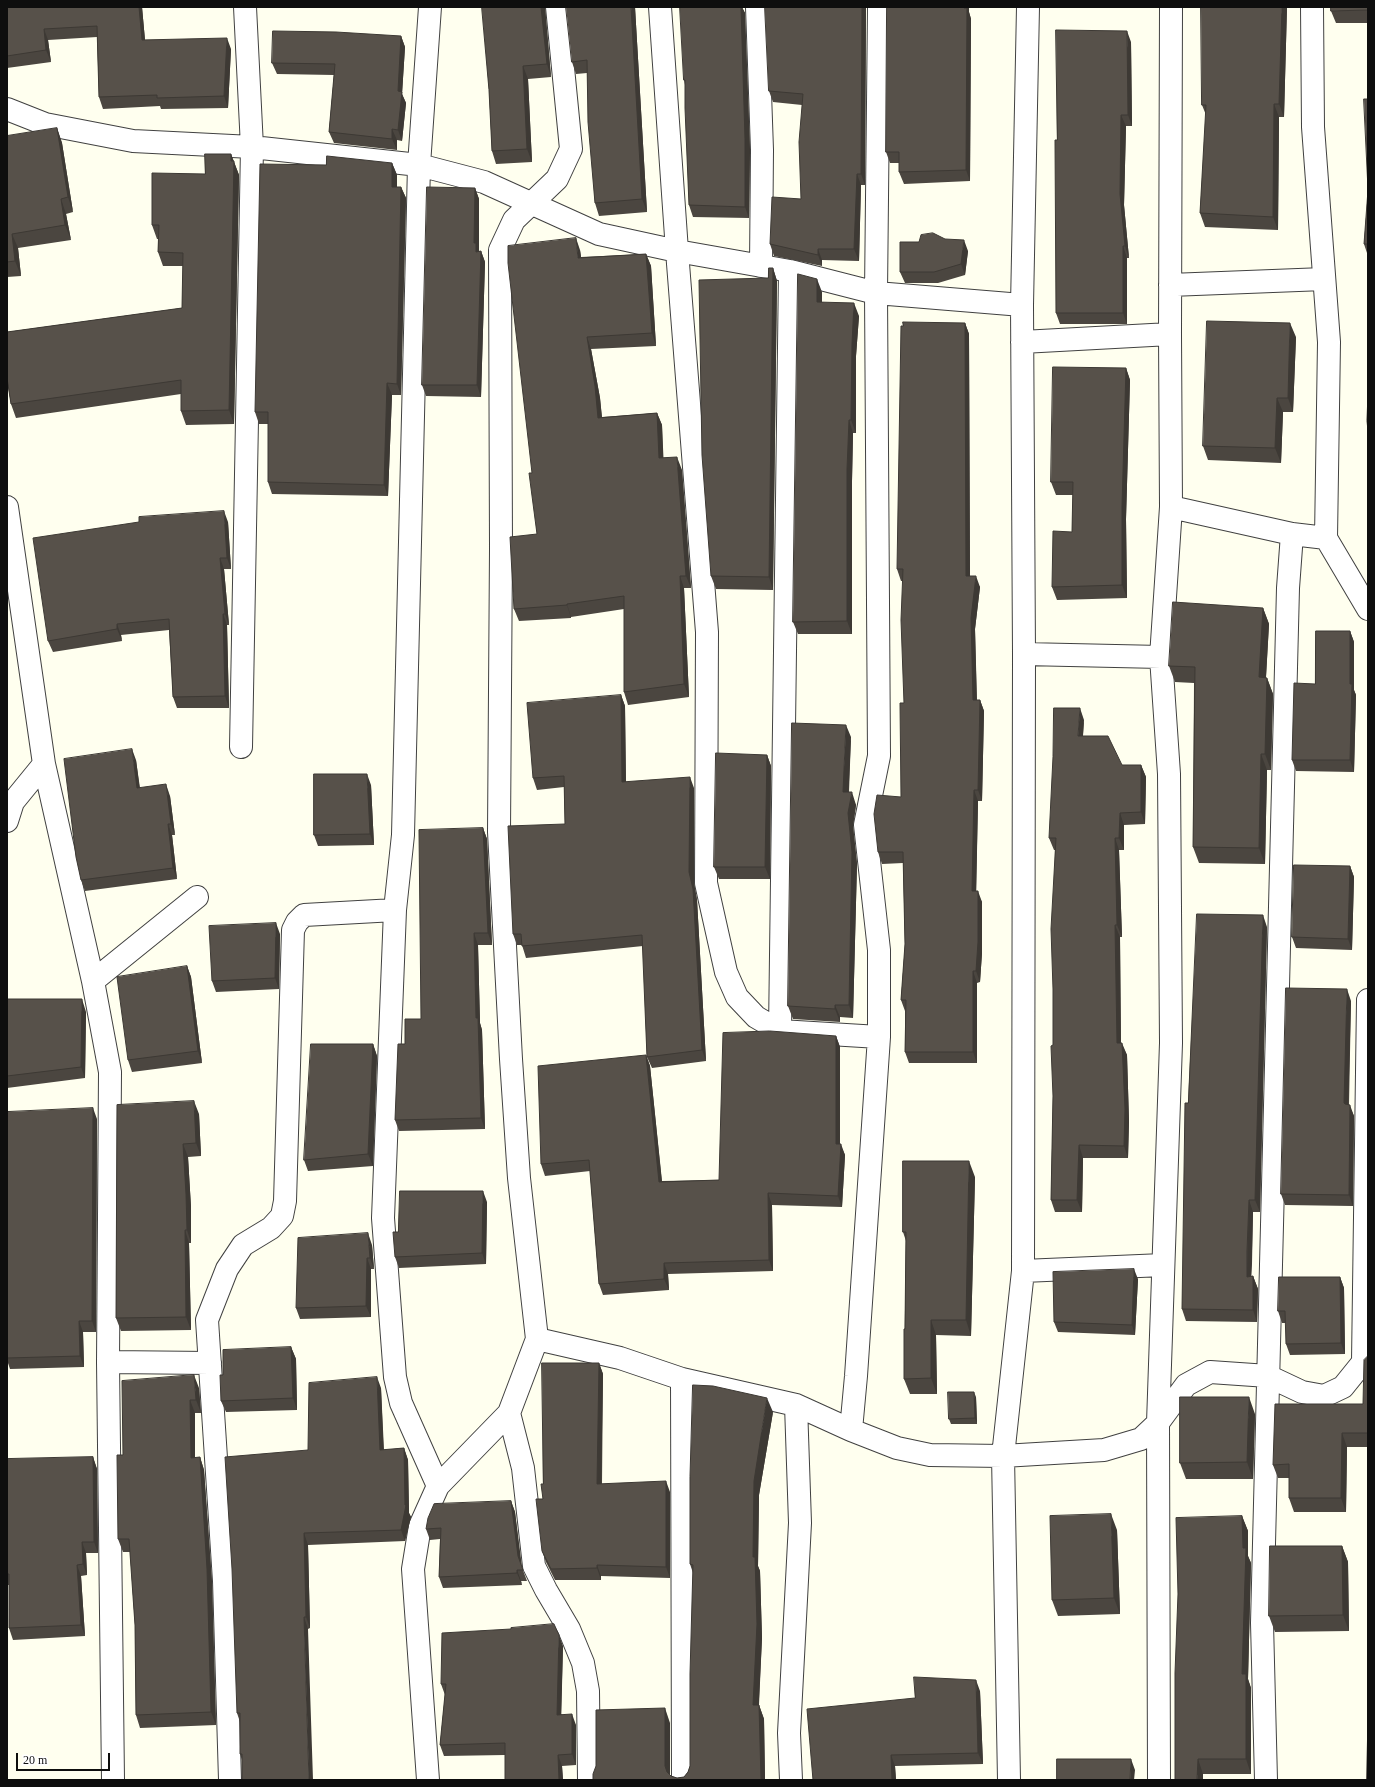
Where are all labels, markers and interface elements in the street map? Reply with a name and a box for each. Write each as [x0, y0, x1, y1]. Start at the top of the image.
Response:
scale bar [18, 1745, 112, 1771]
text: 20 m [23, 1753, 47, 1767]

